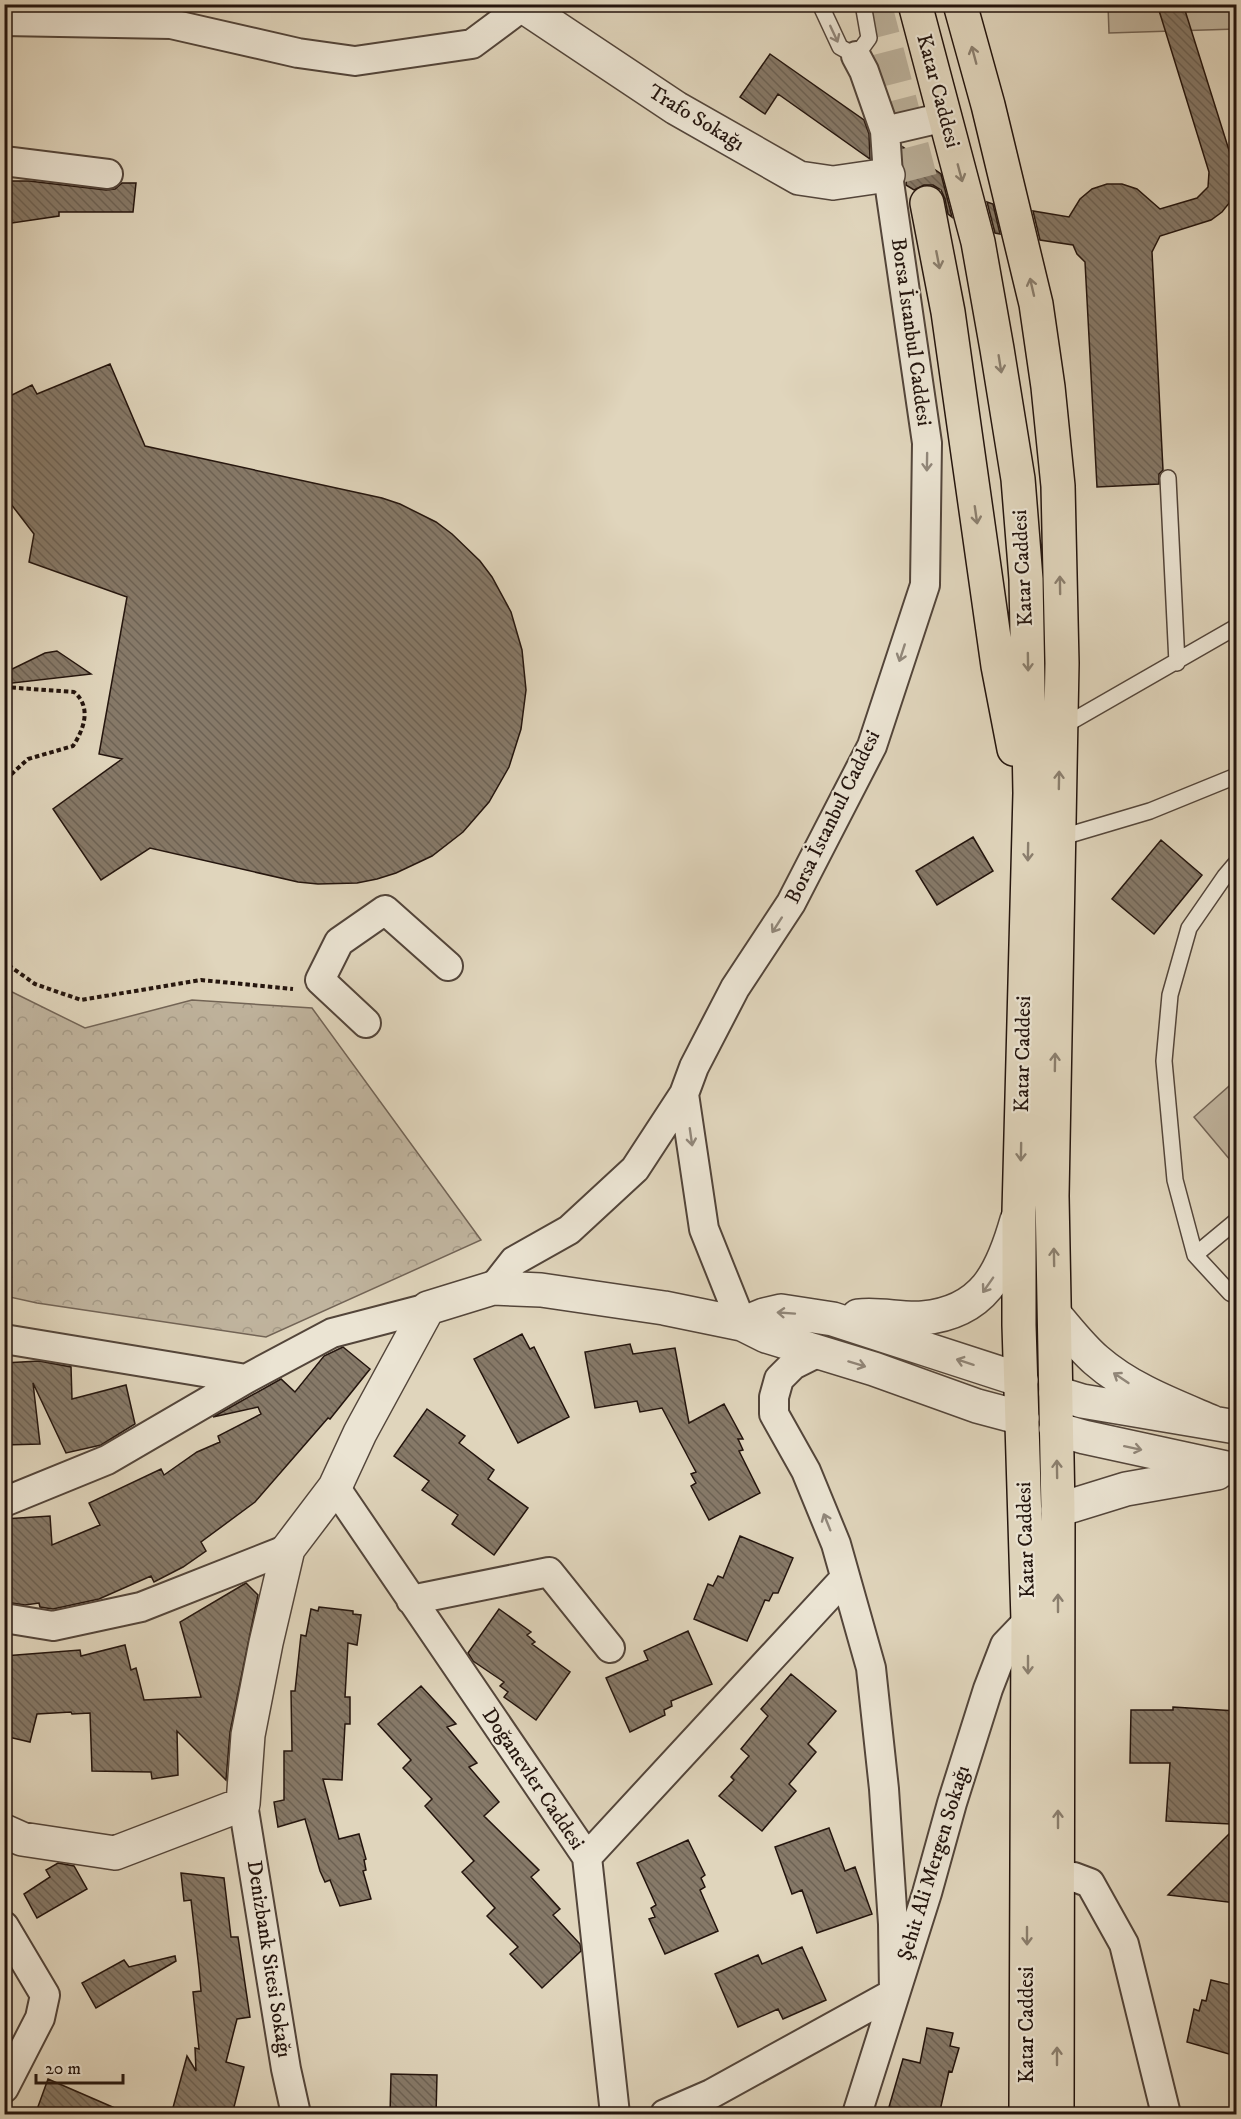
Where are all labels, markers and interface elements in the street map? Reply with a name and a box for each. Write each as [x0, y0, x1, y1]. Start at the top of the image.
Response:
one-way arrow [828, 25, 840, 43]
street label: Katar Caddesi [910, 31, 966, 151]
one-way arrow [968, 45, 980, 64]
street label: Trafo Sokağı [643, 79, 749, 157]
one-way arrow [954, 163, 966, 182]
street label: Borsa İstanbul Caddesi [885, 236, 938, 428]
one-way arrow [933, 250, 944, 269]
one-way arrow [1026, 278, 1037, 297]
one-way arrow [994, 354, 1005, 373]
one-way arrow [921, 452, 933, 472]
one-way arrow [971, 505, 982, 524]
street label: Katar Caddesi [1007, 509, 1039, 627]
one-way arrow [1054, 575, 1066, 595]
one-way arrow [896, 643, 907, 662]
one-way arrow [1022, 652, 1033, 672]
street label: Borsa İstanbul Caddesi [779, 726, 886, 908]
one-way arrow [1054, 770, 1065, 790]
one-way arrow [1022, 841, 1034, 861]
one-way arrow [771, 916, 783, 933]
street label: Katar Caddesi [1009, 995, 1037, 1113]
one-way arrow [1049, 1052, 1061, 1072]
one-way arrow [685, 1127, 696, 1146]
one-way arrow [1015, 1141, 1026, 1161]
one-way arrow [1048, 1247, 1059, 1267]
one-way arrow [982, 1276, 994, 1293]
one-way arrow [777, 1307, 797, 1318]
one-way arrow [956, 1356, 975, 1367]
one-way arrow [847, 1359, 866, 1370]
one-way arrow [1114, 1372, 1130, 1384]
one-way arrow [1123, 1443, 1142, 1454]
one-way arrow [1051, 1460, 1063, 1480]
street label: Katar Caddesi [1011, 1481, 1041, 1599]
one-way arrow [821, 1513, 832, 1532]
one-way arrow [1052, 1593, 1064, 1613]
one-way arrow [1022, 1655, 1034, 1675]
street label: Doğanevler Caddesi [476, 1703, 590, 1855]
street label: Şehit Ali Mergen Sokağı [892, 1762, 976, 1964]
one-way arrow [1052, 1809, 1064, 1829]
street label: Denizbank Sitesi Sokağı [241, 1859, 297, 2059]
one-way arrow [1021, 1926, 1033, 1946]
street label: Katar Caddesi [1014, 1967, 1040, 2083]
scale bar [36, 2047, 123, 2085]
one-way arrow [1051, 2047, 1063, 2067]
text: 20 m [45, 2058, 81, 2080]

